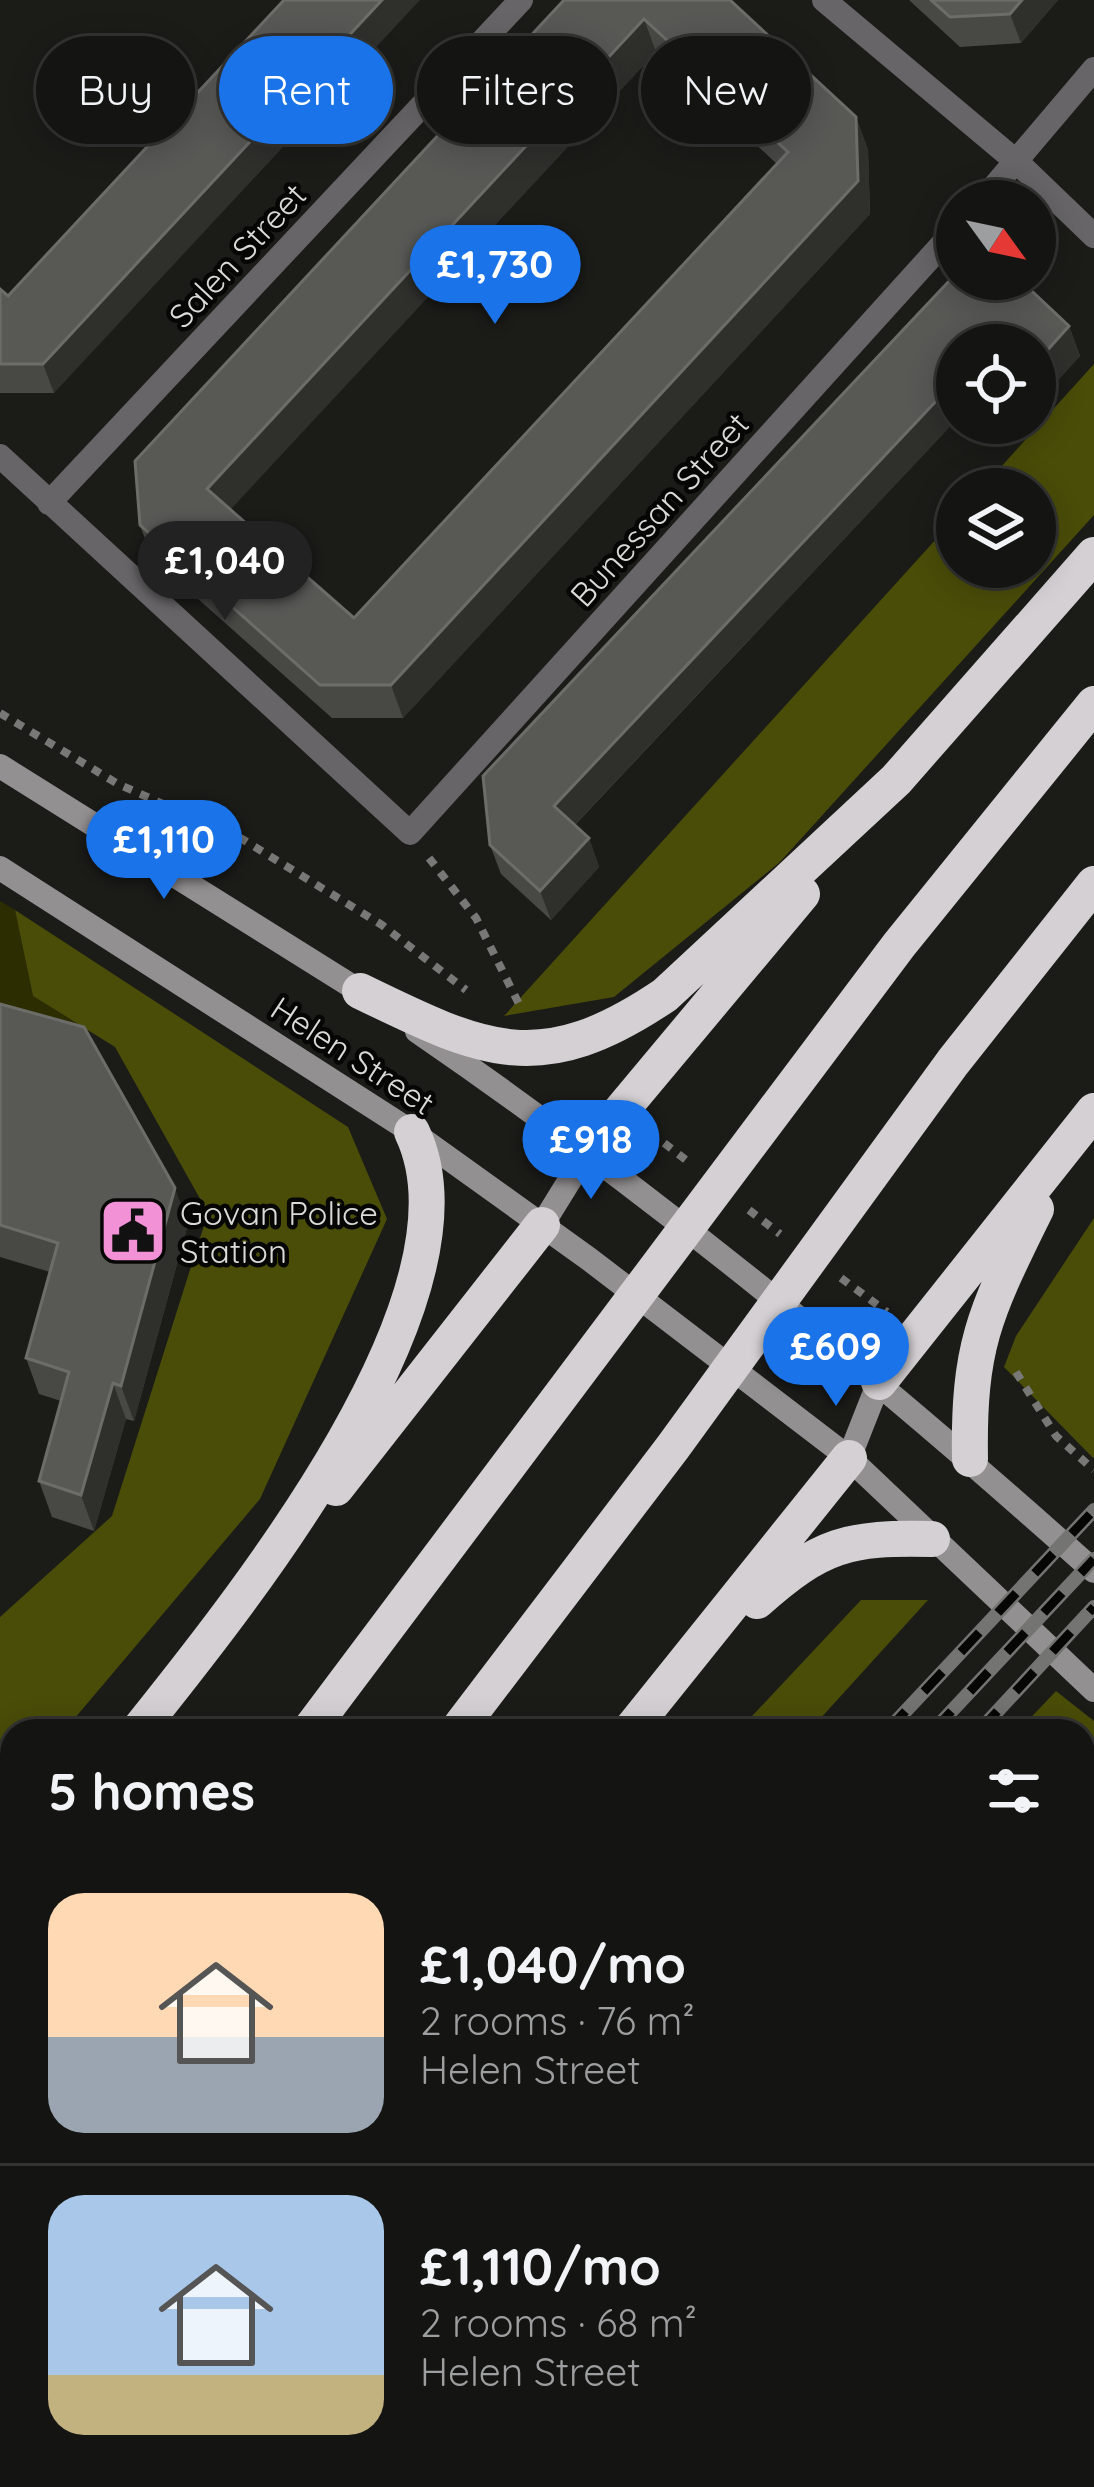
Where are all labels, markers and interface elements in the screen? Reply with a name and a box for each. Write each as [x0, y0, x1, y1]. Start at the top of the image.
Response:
chip: Buy [36, 36, 195, 144]
chip: Rent [219, 36, 393, 144]
chip: Filters [417, 36, 617, 144]
chip: New [641, 36, 811, 144]
street label: Salen Street [160, 174, 314, 336]
north arrow [936, 180, 1056, 300]
map controls [936, 180, 1056, 588]
pin: £1,730 [397, 225, 593, 327]
text: £1,730 [437, 239, 553, 288]
button: locate [936, 324, 1056, 444]
street label: Bunessan Street [561, 403, 757, 615]
button: layers [936, 468, 1056, 588]
pin: £1,040 [127, 521, 323, 623]
text: £1,040 [164, 535, 286, 584]
pin: £1,110 [66, 800, 262, 902]
text: £1,110 [113, 814, 215, 863]
street label: Helen Street [264, 987, 442, 1123]
pin: £918 [520, 1100, 662, 1202]
text: £918 [549, 1114, 633, 1163]
place label: Govan Police Station [180, 1192, 378, 1271]
public building icon: Govan Police Station [98, 1196, 168, 1266]
pin: £609 [765, 1307, 907, 1409]
text: £609 [790, 1321, 882, 1370]
icon: filters [981, 1758, 1047, 1824]
text: 5 homes [48, 1759, 255, 1823]
text: £1,040/mo [420, 1932, 686, 1996]
icon: home [144, 1941, 288, 2085]
text: 2 rooms · 76 m² [420, 1996, 695, 2045]
text: Helen Street [420, 2045, 641, 2094]
text: £1,110/mo [420, 2234, 661, 2298]
icon: home [144, 2243, 288, 2387]
text: 2 rooms · 68 m² [420, 2298, 697, 2347]
text: Helen Street [420, 2347, 641, 2396]

